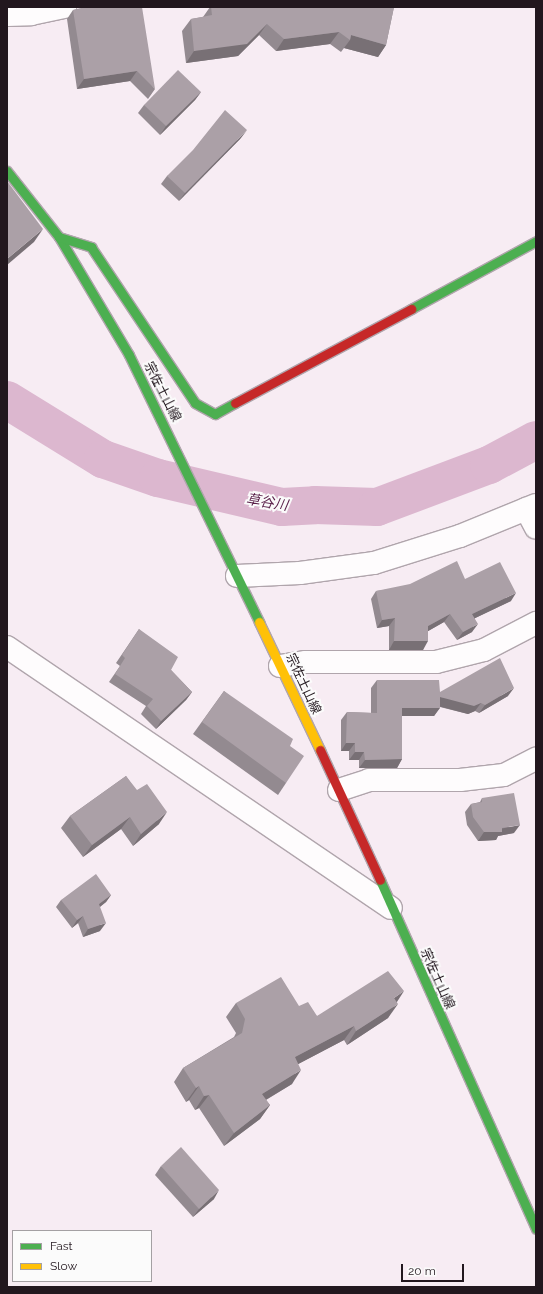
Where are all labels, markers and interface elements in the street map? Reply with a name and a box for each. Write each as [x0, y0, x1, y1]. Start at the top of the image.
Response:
street label: 宗佐土山線 [140, 360, 184, 424]
water label: 草谷川 [245, 490, 289, 514]
street label: 宗佐土山線 [282, 651, 324, 717]
street label: 宗佐土山線 [417, 946, 457, 1012]
legend [12, 1230, 152, 1282]
text: Fast [50, 1239, 73, 1253]
scale bar [403, 1256, 466, 1282]
text: Slow [50, 1259, 77, 1273]
text: 20 m [408, 1264, 436, 1278]

